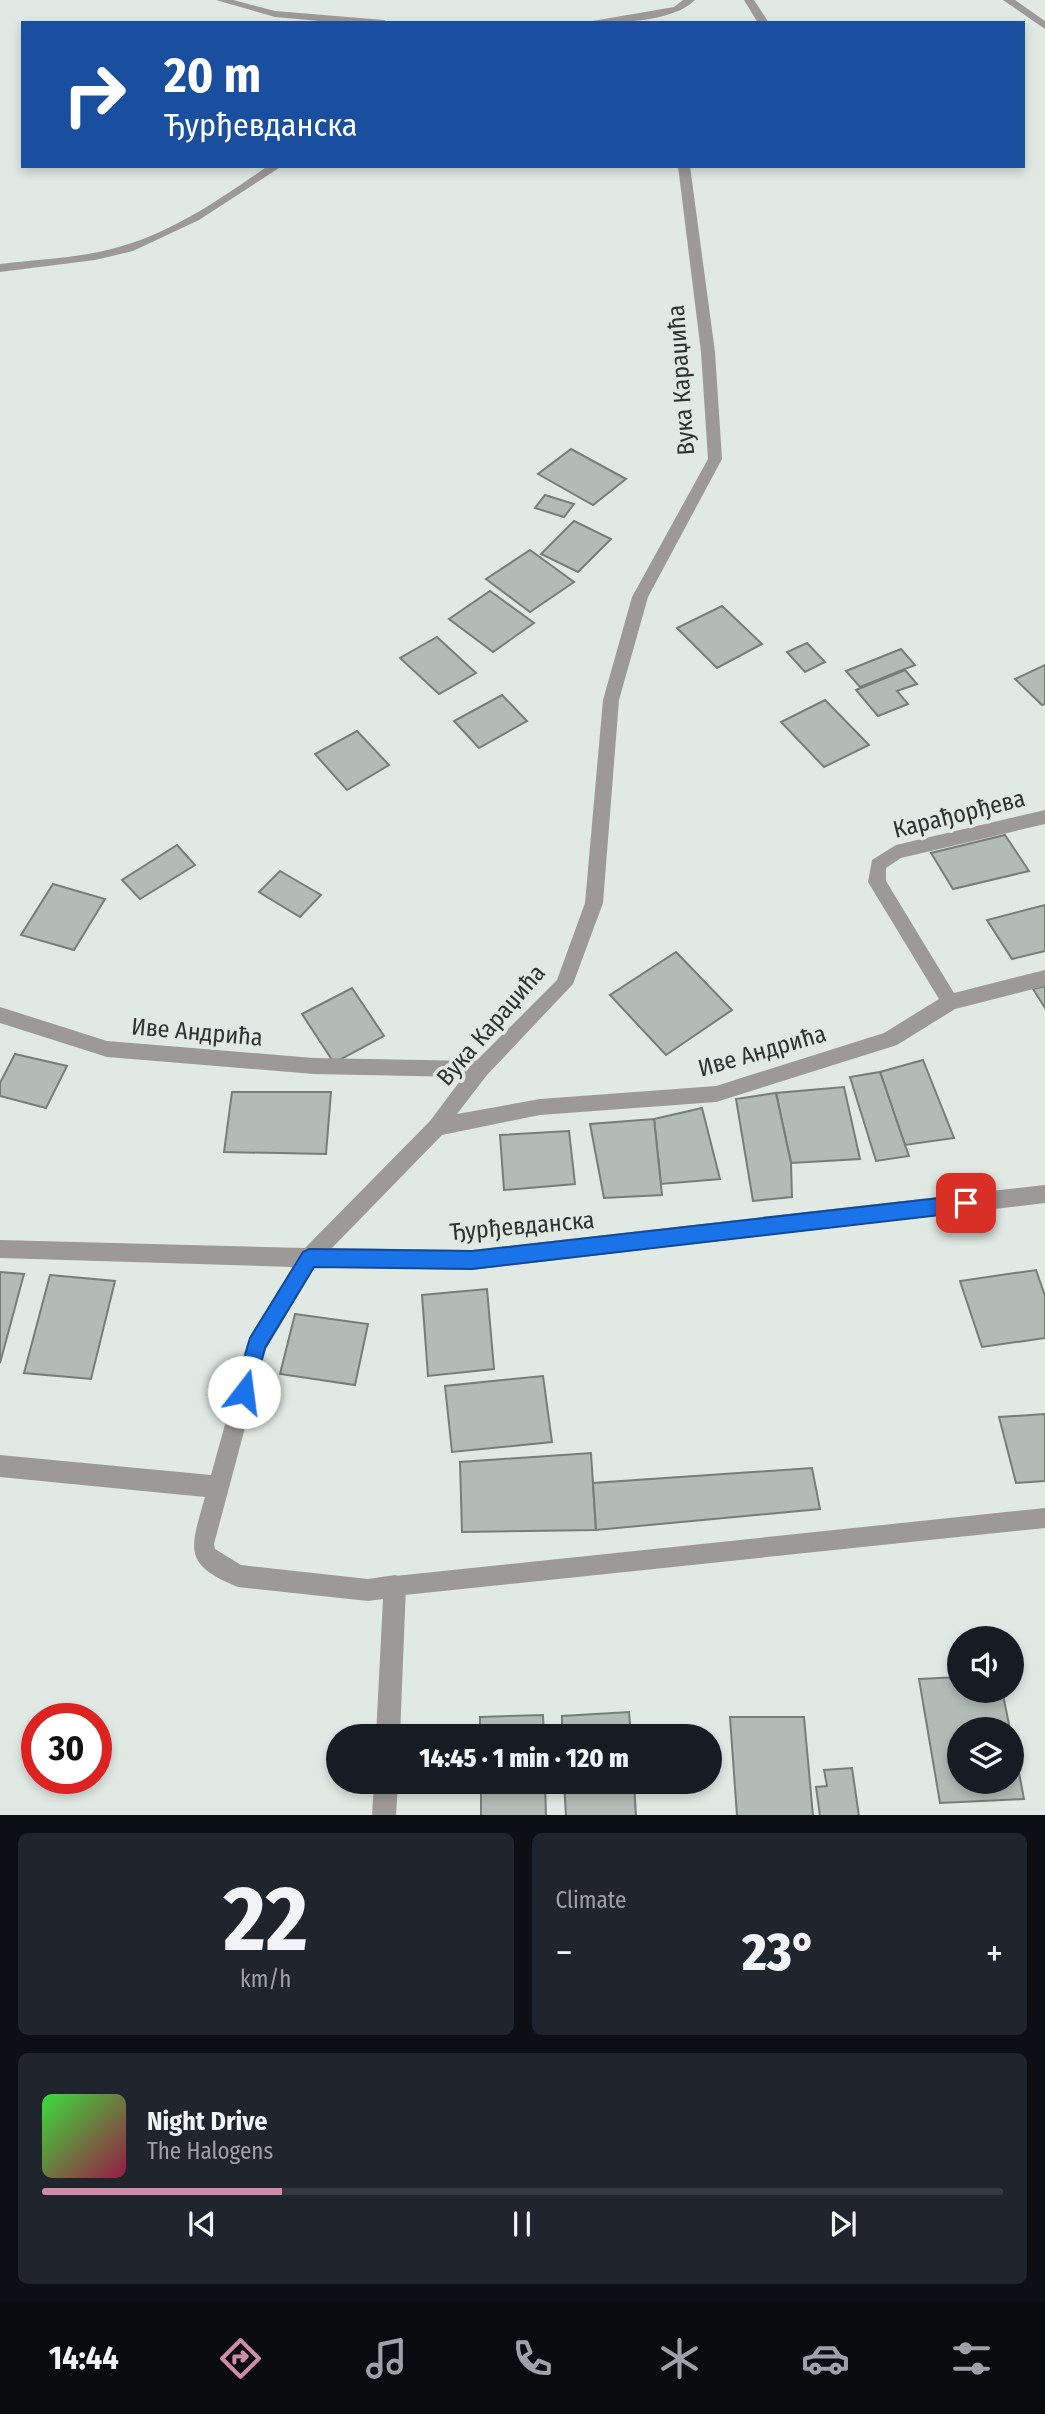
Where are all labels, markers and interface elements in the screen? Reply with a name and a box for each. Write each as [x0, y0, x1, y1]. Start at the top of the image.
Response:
text: 20 m [164, 46, 261, 105]
icon: right [49, 49, 140, 140]
text: Ђурђевданска [164, 106, 357, 144]
street label: Вука Караџића [662, 304, 700, 456]
street label: Карађорђева [890, 784, 1028, 844]
street label: Вука Караџића [431, 959, 551, 1091]
street label: Иве Андрића [130, 1012, 264, 1052]
street label: Иве Андрића [695, 1019, 829, 1083]
pin [936, 1173, 996, 1233]
icon: arrive [947, 1184, 985, 1222]
street label: Ђурђевданска [449, 1206, 595, 1246]
position arrow [207, 1355, 281, 1429]
map controls [947, 1626, 1024, 1794]
button: sound [947, 1626, 1024, 1703]
speed limit sign: 30 [21, 1703, 112, 1794]
button: layers [947, 1717, 1024, 1794]
text: 14:45 · 1 min · 120 m [419, 1743, 629, 1774]
text: 22 [224, 1865, 308, 1974]
text: Climate [556, 1886, 626, 1914]
text: 23° [742, 1921, 816, 1984]
text: − [556, 1930, 573, 1976]
text: + [986, 1930, 1003, 1976]
text: km/h [240, 1965, 291, 1993]
text: Night Drive [147, 2106, 267, 2137]
text: The Halogens [147, 2137, 273, 2165]
icon: previous [183, 2205, 221, 2243]
icon: pause [503, 2205, 541, 2243]
icon: next [824, 2205, 862, 2243]
icon: directions [216, 2334, 265, 2383]
icon: music [362, 2334, 411, 2383]
icon: phone [508, 2334, 557, 2383]
icon: climate [655, 2334, 704, 2383]
icon: car [801, 2334, 850, 2383]
icon: filters [947, 2334, 996, 2383]
text: 14:44 [49, 2339, 119, 2377]

